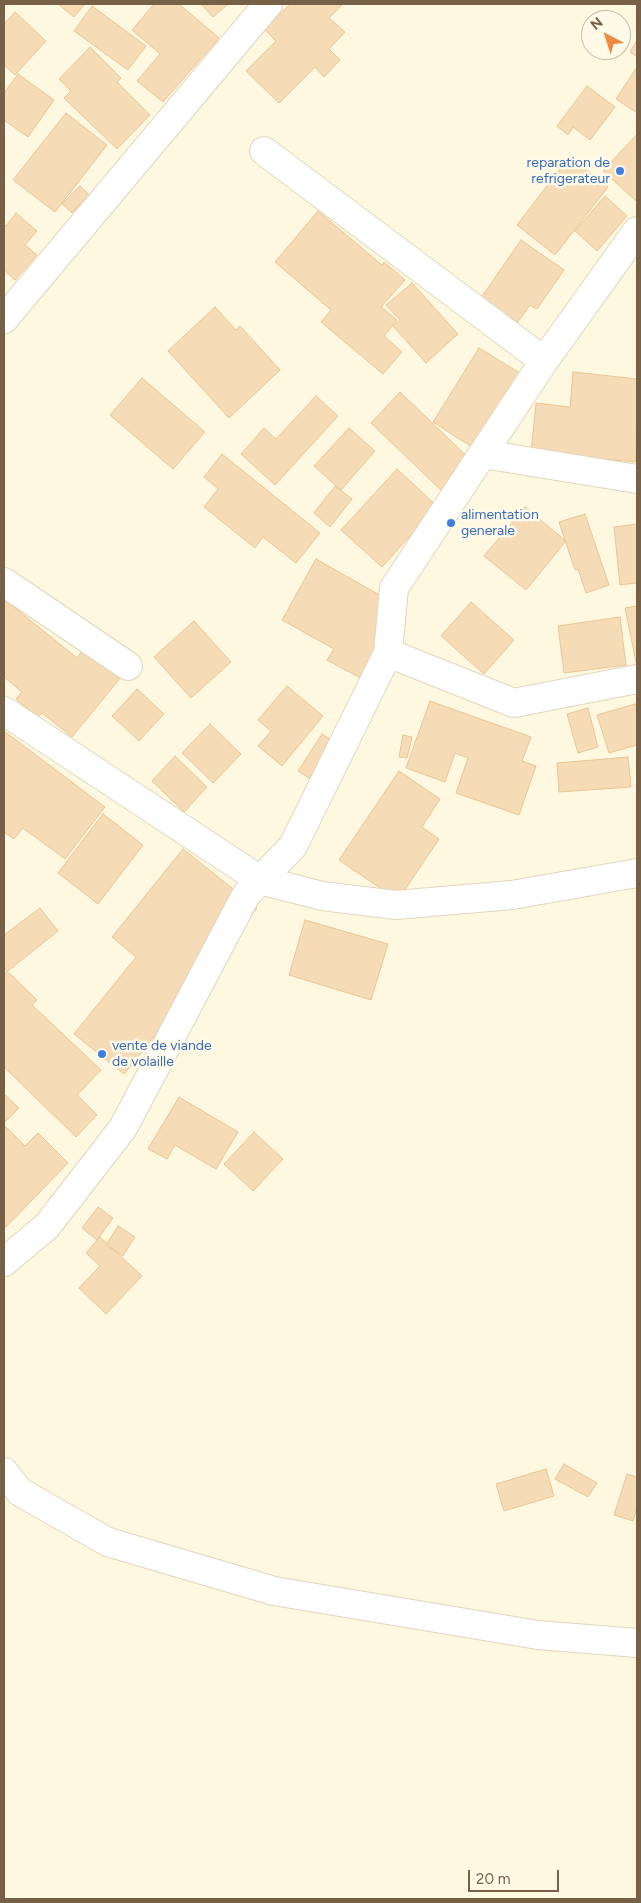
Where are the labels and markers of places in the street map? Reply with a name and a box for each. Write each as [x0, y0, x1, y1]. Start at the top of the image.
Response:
place label: reparation de refrigerateur [527, 155, 610, 188]
marker: reparation de refrigerateur [614, 165, 626, 177]
place label: alimentation generale [461, 507, 539, 540]
marker: alimentation generale [445, 517, 457, 529]
place label: vente de viande de volaille [112, 1038, 212, 1070]
marker: vente de viande de volaille [96, 1048, 108, 1060]

